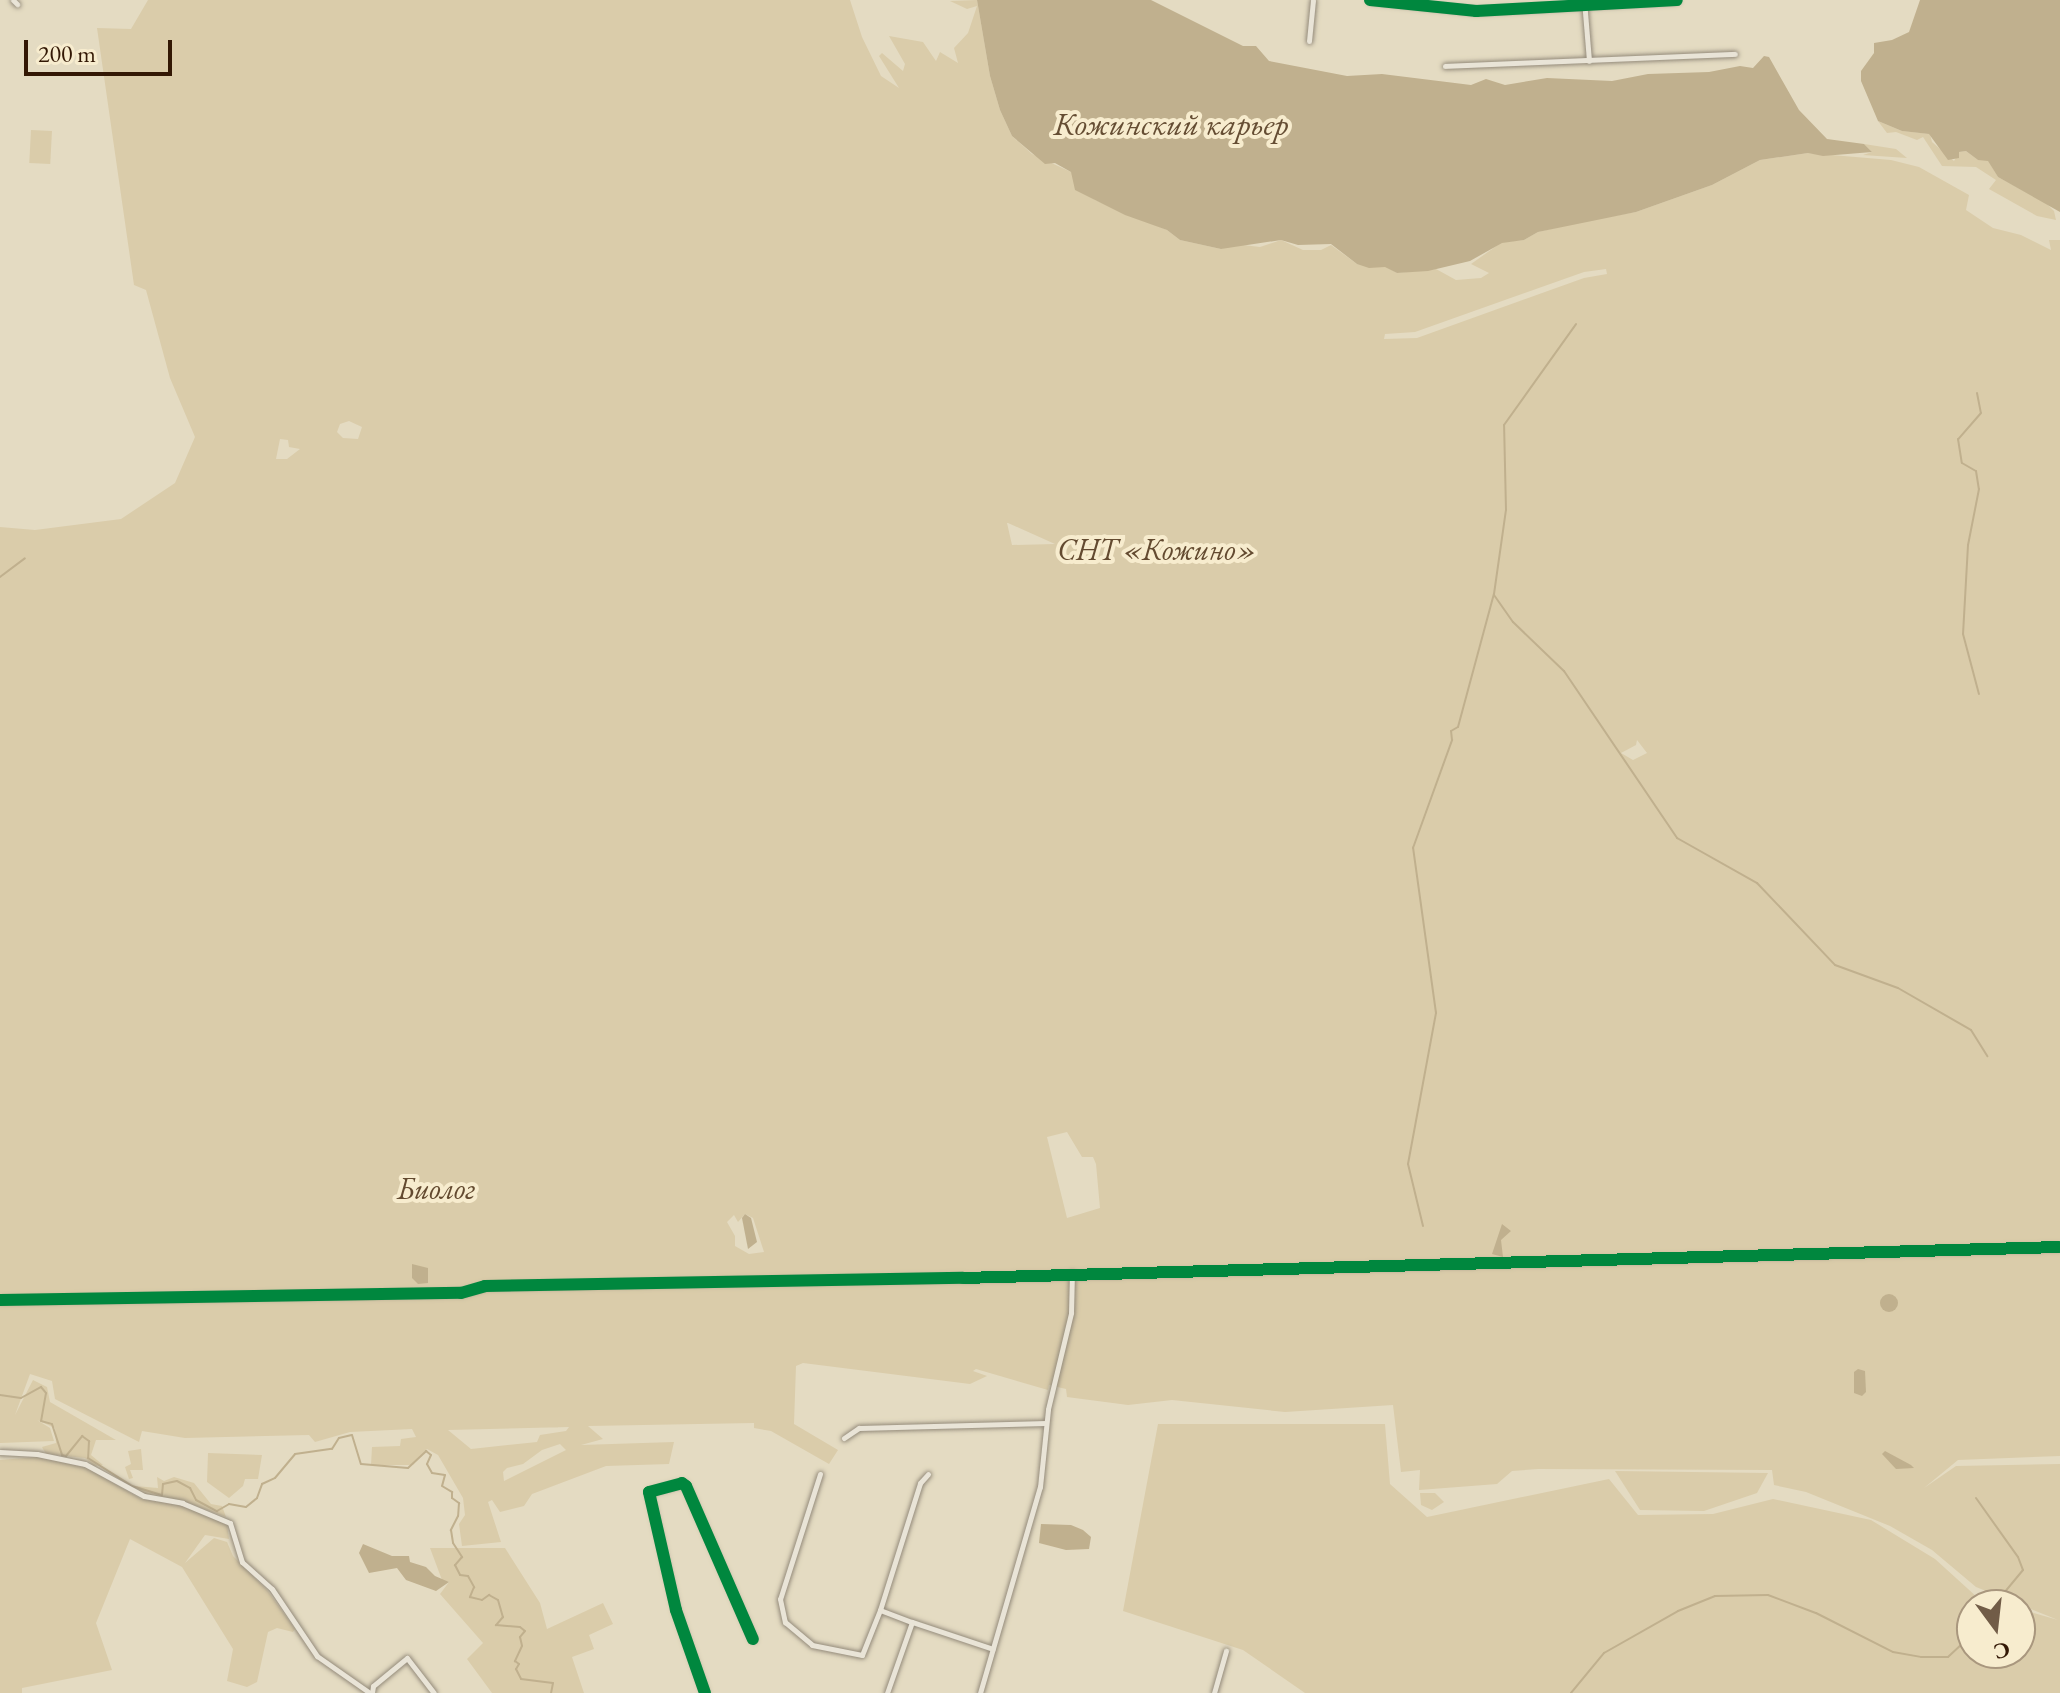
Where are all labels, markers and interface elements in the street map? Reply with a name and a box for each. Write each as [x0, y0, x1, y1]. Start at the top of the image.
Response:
scale bar [28, 24, 176, 74]
text: 200 m [38, 38, 96, 69]
water label: Кожинский карьер [1054, 105, 1288, 143]
park label: СНТ «Кожино» [1057, 532, 1257, 568]
park label: Биолог [397, 1171, 475, 1207]
north arrow [1956, 1589, 2036, 1669]
text: С [1991, 1635, 2013, 1667]

